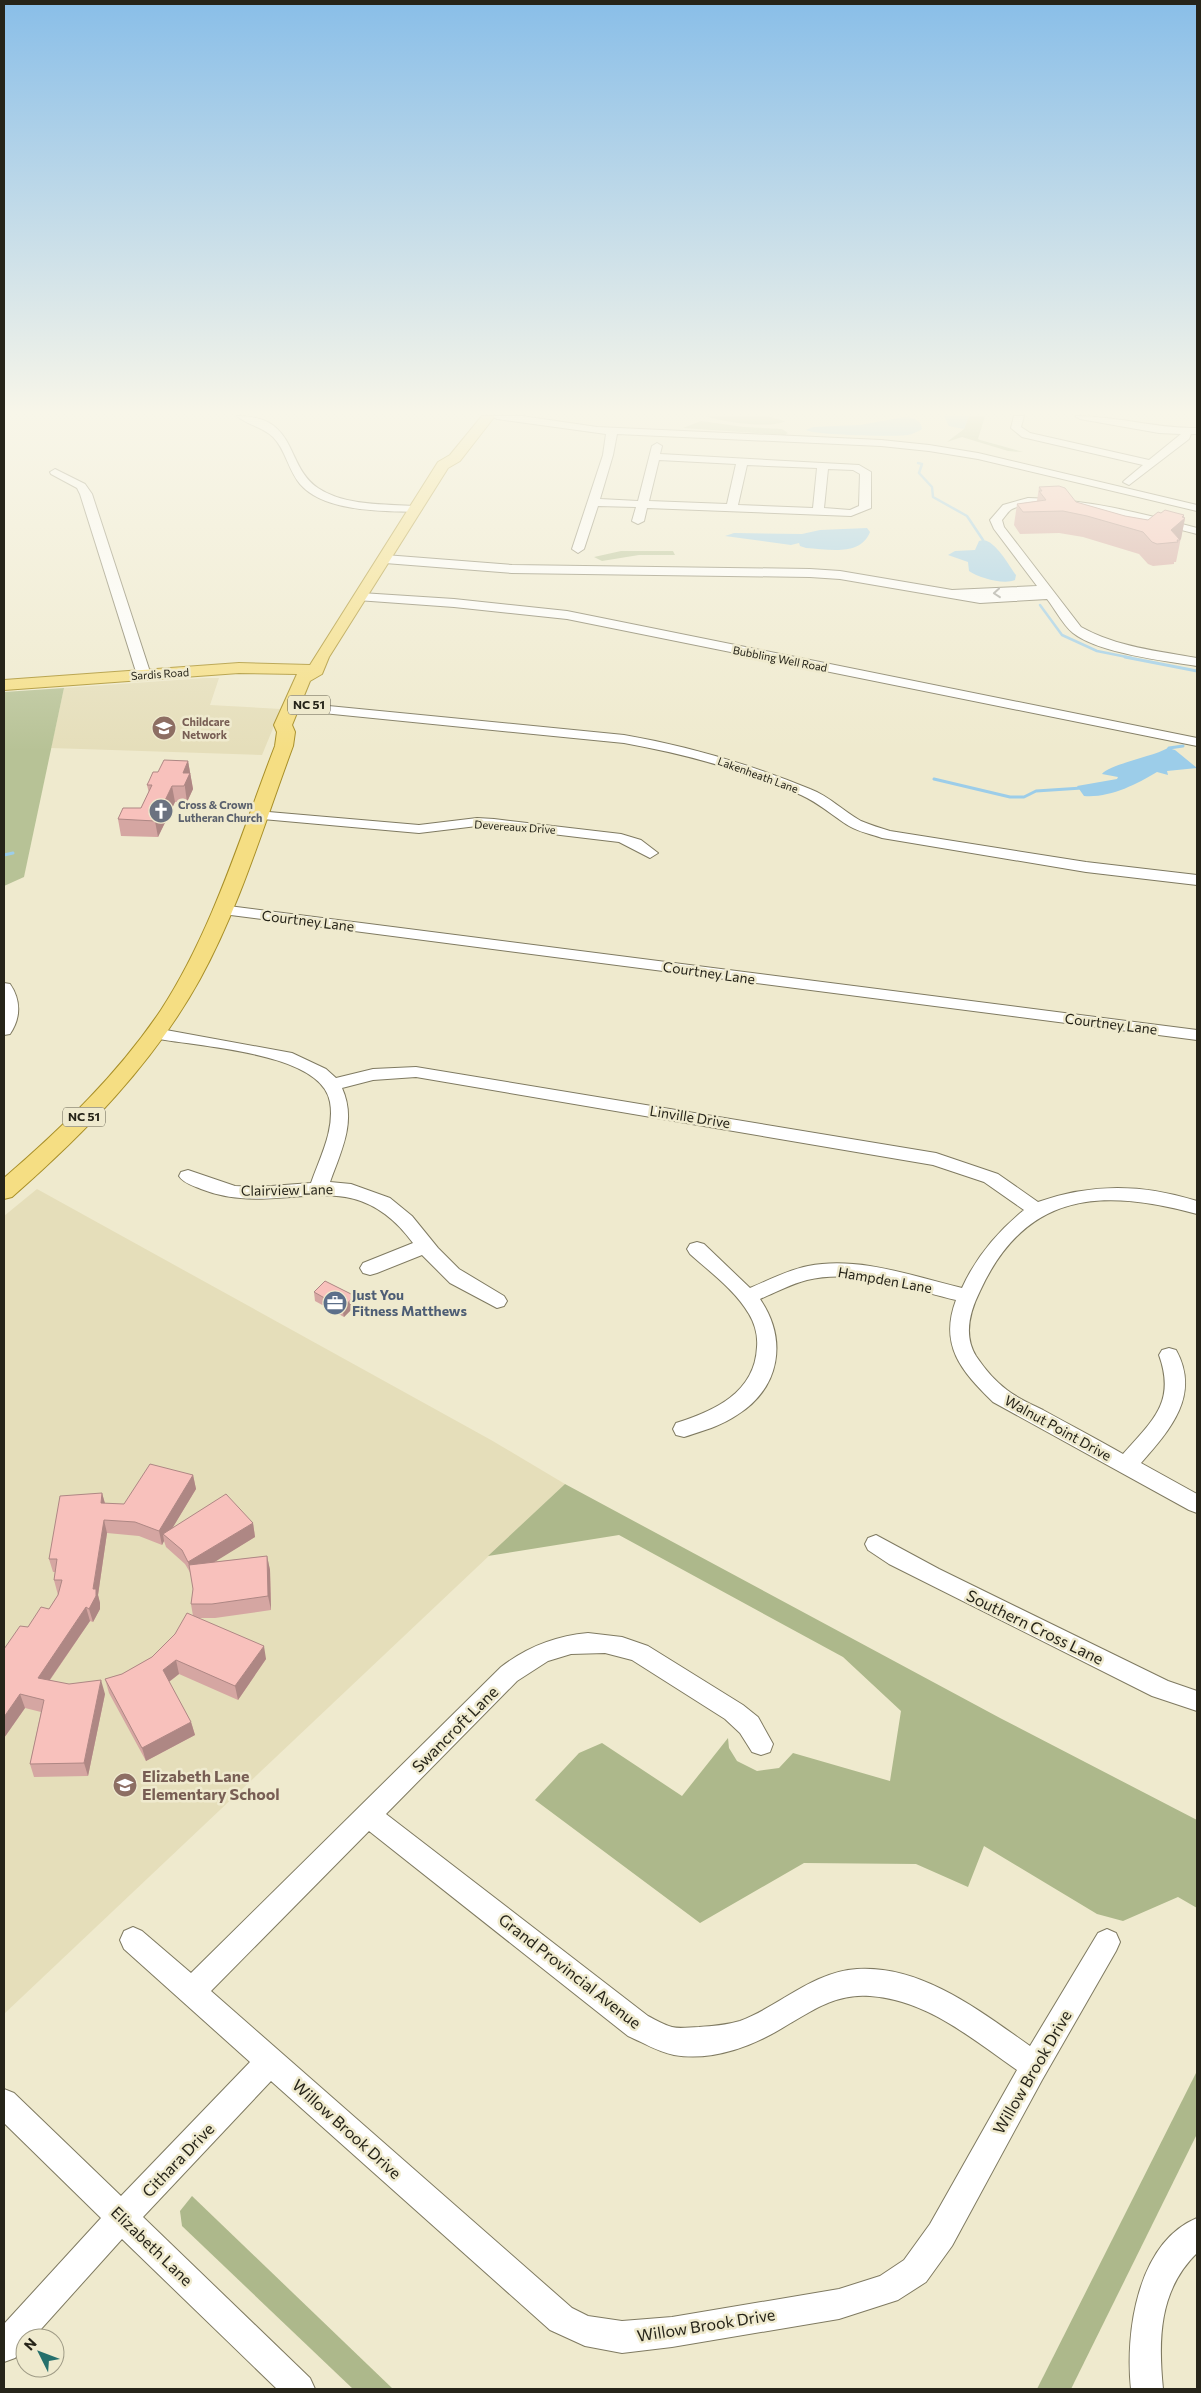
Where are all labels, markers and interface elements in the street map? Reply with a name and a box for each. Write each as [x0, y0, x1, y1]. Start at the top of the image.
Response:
one-way arrow [993, 587, 1001, 598]
street label: Bubbling Well Road [732, 643, 828, 674]
street label: Sardis Road [130, 665, 190, 682]
road number: NC 51 [288, 696, 330, 714]
school or university icon: Childcare Network [151, 715, 177, 741]
place label: Childcare Network [182, 715, 230, 741]
street label: Lakenheath Lane [716, 754, 800, 795]
church icon: Cross & Crown Lutheran Church [148, 798, 174, 824]
place label: Cross & Crown Lutheran Church [178, 798, 262, 824]
street label: Devereaux Drive [474, 817, 556, 836]
street label: Courtney Lane [261, 906, 355, 935]
street label: Courtney Lane [662, 958, 756, 987]
street label: Courtney Lane [1064, 1009, 1158, 1038]
street label: Linville Drive [649, 1102, 732, 1131]
road number: NC 51 [63, 1108, 105, 1126]
street label: Clairview Lane [241, 1180, 333, 1199]
street label: Hampden Lane [837, 1263, 933, 1296]
place label: Just You Fitness Matthews [352, 1286, 467, 1319]
office icon: Just You Fitness Matthews [322, 1290, 348, 1316]
street label: Walnut Point Drive [1002, 1391, 1115, 1464]
street label: Southern Cross Lane [964, 1585, 1107, 1668]
street label: Swancroft Lane [408, 1682, 502, 1776]
place label: Elizabeth Lane Elementary School [142, 1766, 280, 1803]
school or university icon: Elizabeth Lane Elementary School [112, 1772, 138, 1798]
street label: Grand Provincial Avenue [495, 1909, 645, 2032]
street label: Willow Brook Drive [988, 2007, 1075, 2137]
street label: Willow Brook Drive [289, 2075, 406, 2182]
street label: Cithara Drive [138, 2119, 218, 2201]
street label: Elizabeth Lane [108, 2202, 197, 2289]
street label: Willow Brook Drive [635, 2304, 776, 2345]
north arrow [15, 2328, 65, 2378]
text: N [20, 2334, 40, 2354]

